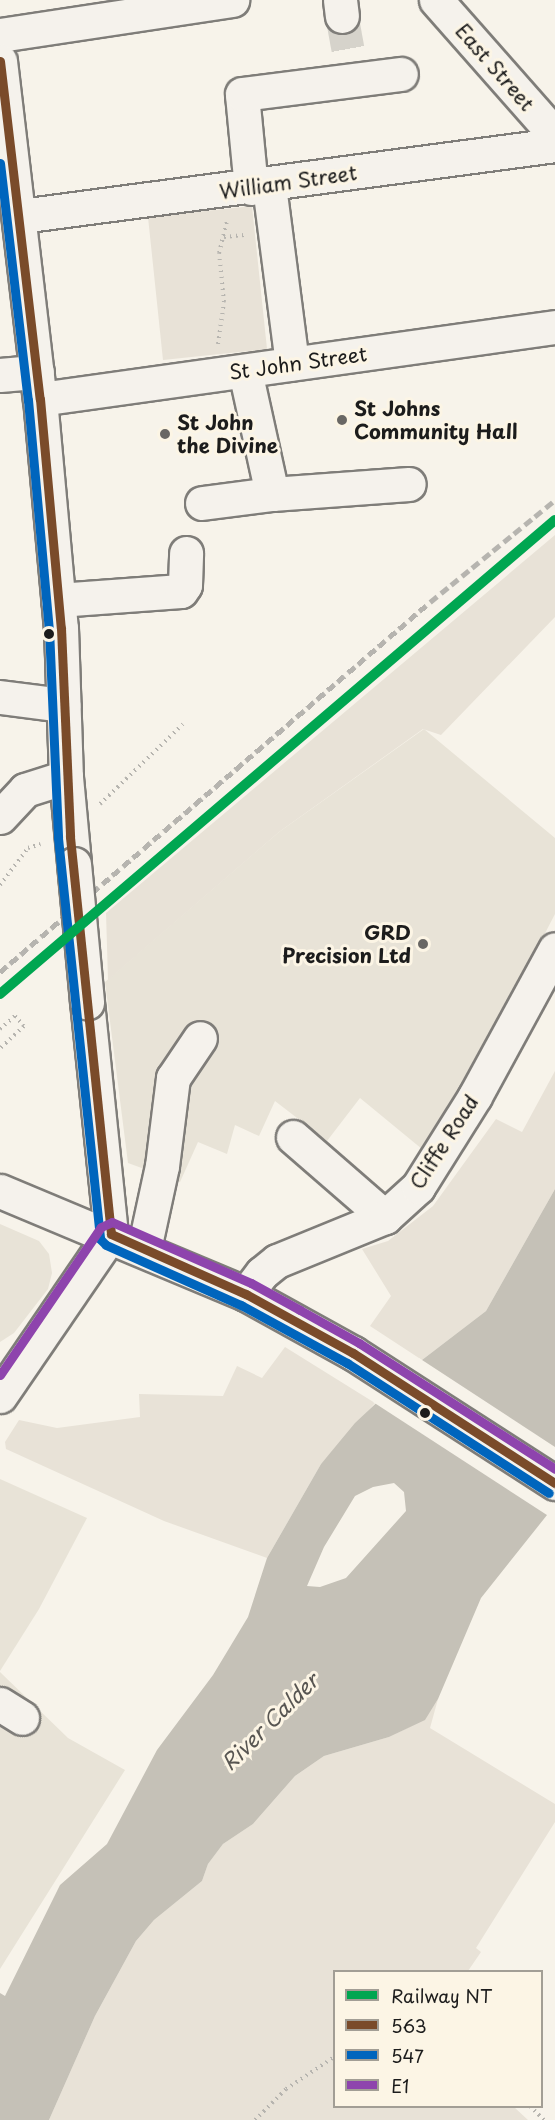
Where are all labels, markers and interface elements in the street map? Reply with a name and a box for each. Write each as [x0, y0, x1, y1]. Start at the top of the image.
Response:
street label: East Street [451, 18, 539, 116]
street label: William Street [217, 160, 359, 204]
street label: St John Street [227, 341, 369, 385]
place label: St Johns Community Hall [354, 396, 517, 443]
place label: St John the Divine [177, 410, 279, 457]
marker: St Johns Community Hall [335, 413, 349, 427]
marker: St John the Divine [158, 427, 172, 441]
unlabelled marker [43, 628, 55, 640]
place label: GRD Precision Ltd [282, 921, 411, 968]
marker: GRD Precision Ltd [416, 937, 430, 951]
street label: Cliffe Road [405, 1090, 483, 1194]
unlabelled marker [419, 1407, 431, 1419]
water label: River Calder [216, 1668, 322, 1774]
legend [333, 1970, 543, 2108]
text: Railway NT [391, 1982, 492, 2009]
text: 563 [391, 2012, 427, 2039]
text: 547 [391, 2042, 424, 2069]
text: E1 [391, 2072, 409, 2099]

